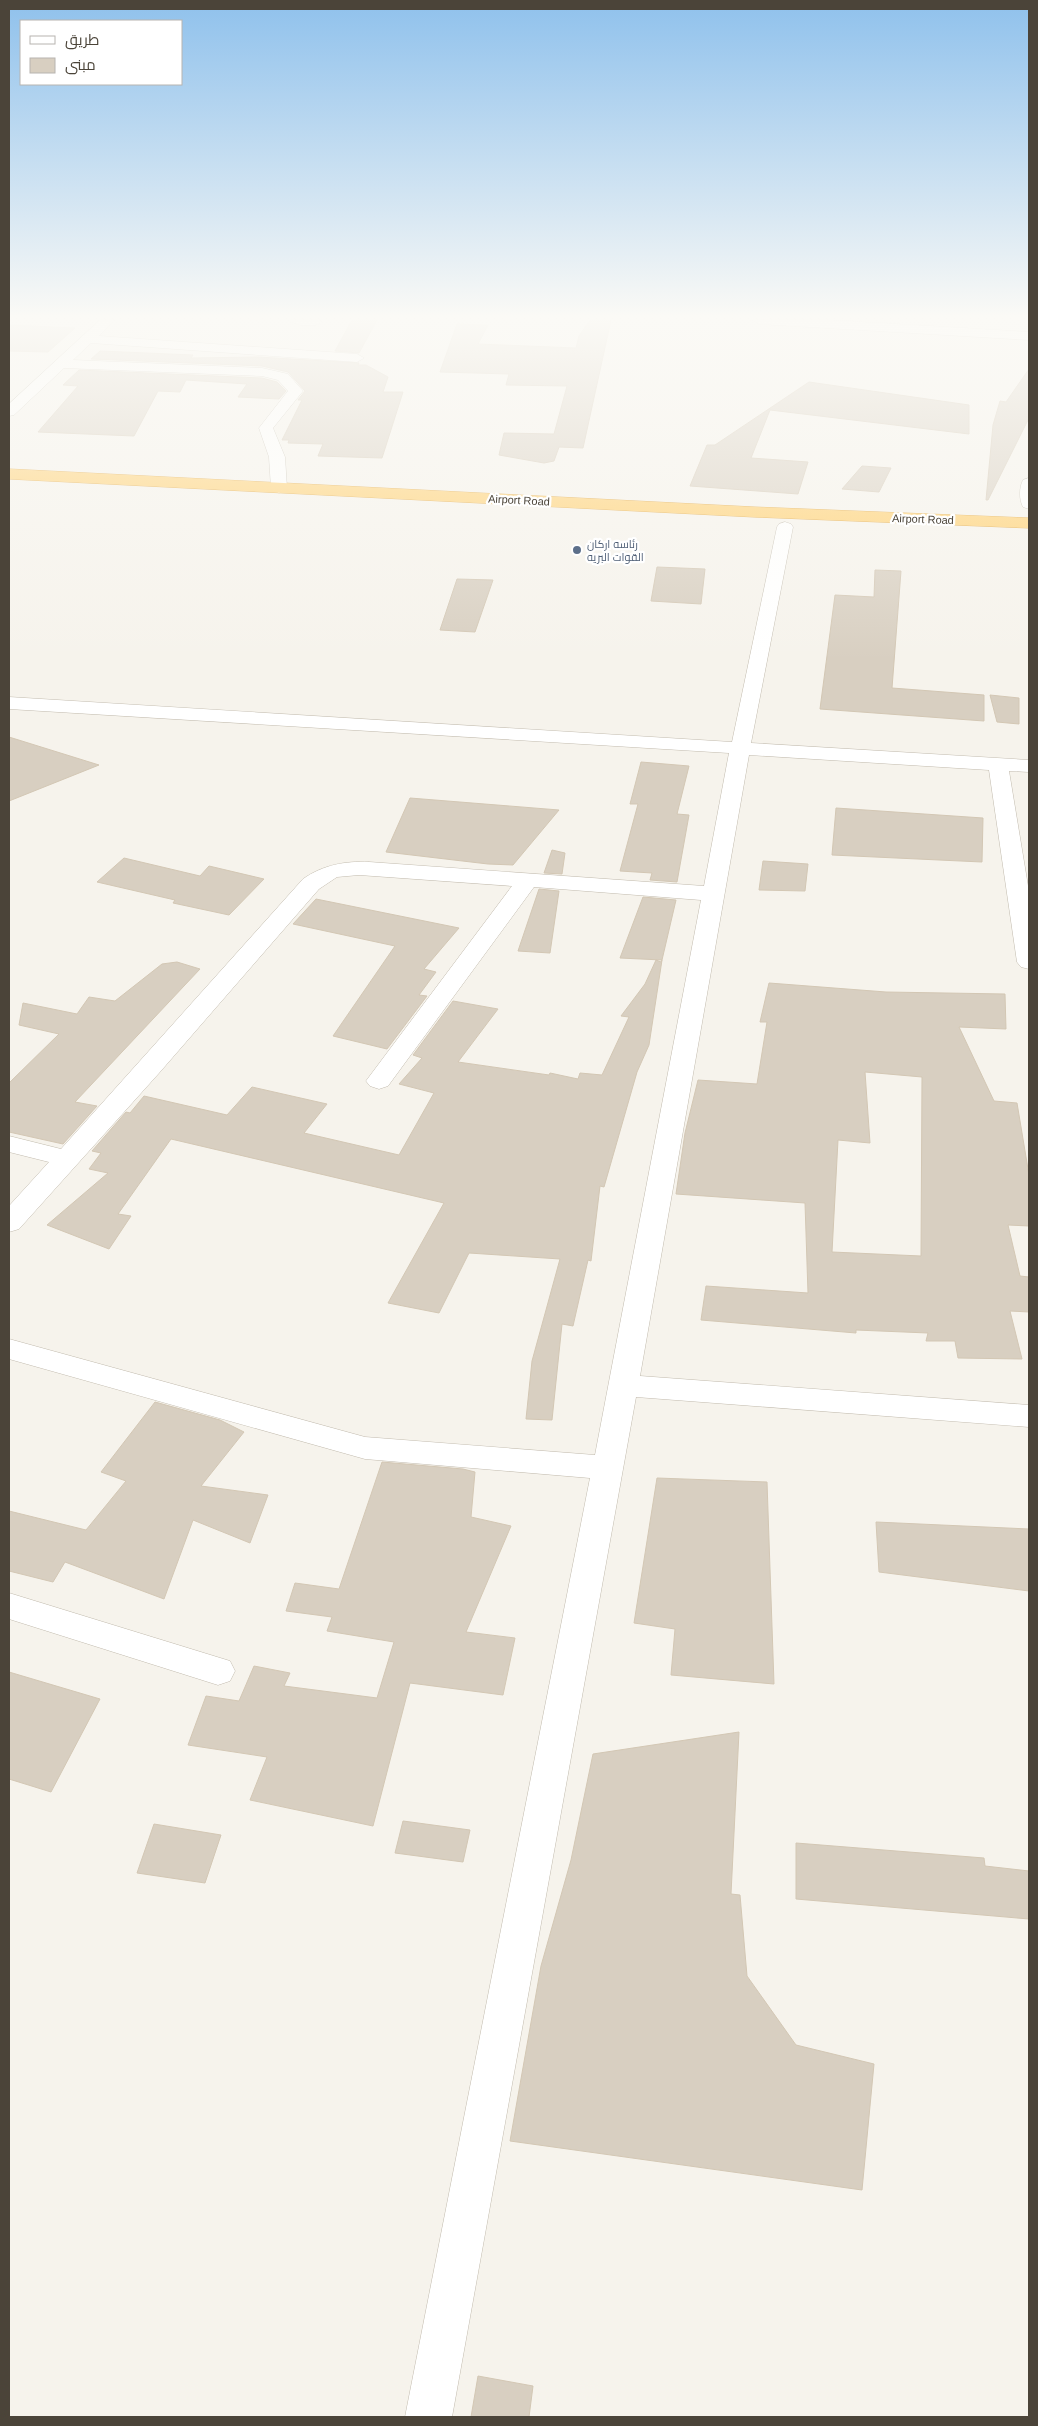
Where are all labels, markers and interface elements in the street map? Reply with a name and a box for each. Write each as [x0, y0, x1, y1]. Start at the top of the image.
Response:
legend [20, 20, 182, 85]
text: طريق [65, 31, 99, 50]
text: مبنى [65, 56, 96, 75]
street label: Airport Road [488, 492, 550, 508]
street label: Airport Road [892, 512, 954, 526]
place label: رئاسه اركان القوات البريه [587, 538, 644, 564]
marker: رئاسه اركان القوات البريه [571, 544, 583, 556]

